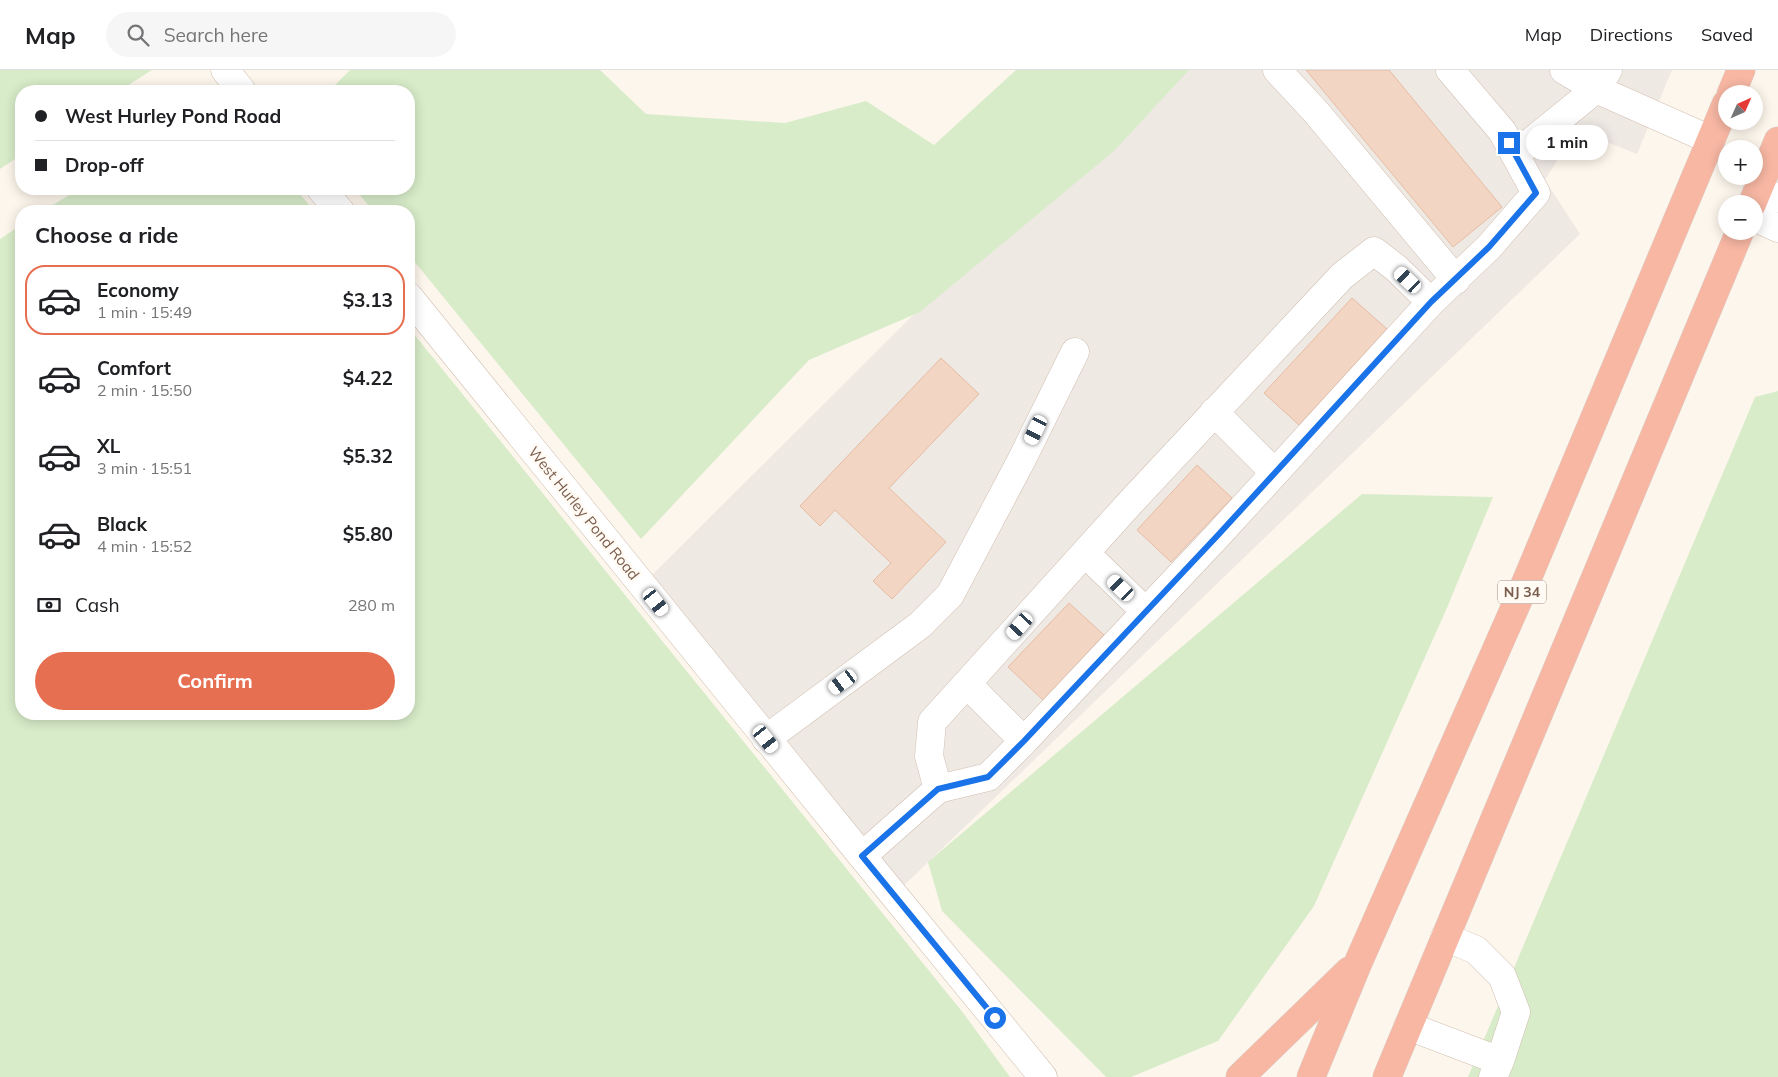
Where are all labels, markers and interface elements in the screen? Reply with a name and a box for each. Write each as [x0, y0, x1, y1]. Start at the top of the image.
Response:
search box [106, 12, 456, 57]
text: Map [25, 20, 76, 50]
icon: search [124, 21, 152, 49]
text: Search here [164, 23, 268, 47]
text: Map [1525, 23, 1562, 46]
text: Directions [1590, 23, 1673, 46]
text: Saved [1701, 23, 1753, 46]
north arrow [1718, 85, 1762, 130]
map controls [1718, 85, 1763, 240]
text: West Hurley Pond Road [65, 104, 281, 128]
callout: 1 min [1526, 126, 1609, 160]
route end [1498, 132, 1520, 154]
text: 1 min [1546, 132, 1588, 152]
button: + [1718, 140, 1763, 185]
text: Drop-off [65, 153, 143, 177]
button: − [1718, 195, 1763, 240]
text: Choose a ride [35, 221, 178, 249]
car [1391, 264, 1424, 296]
icon: car [37, 278, 82, 323]
text: Economy [97, 278, 179, 302]
text: $3.13 [343, 288, 393, 312]
text: 1 min · 15:49 [97, 302, 192, 322]
icon: car [37, 356, 82, 401]
text: Comfort [97, 356, 171, 380]
text: $4.22 [343, 366, 393, 390]
text: 2 min · 15:50 [97, 380, 192, 400]
car [1022, 413, 1049, 447]
icon: car [37, 434, 82, 479]
text: XL [97, 434, 120, 458]
street label: West Hurley Pond Road [524, 442, 644, 584]
text: $5.32 [343, 444, 393, 468]
text: 3 min · 15:51 [97, 458, 192, 478]
icon: car [37, 512, 82, 557]
text: Black [97, 512, 147, 536]
text: $5.80 [343, 522, 393, 546]
text: 4 min · 15:52 [97, 536, 192, 556]
car [1105, 572, 1137, 604]
road number: NJ 34 [1498, 581, 1546, 604]
car [640, 586, 671, 618]
icon: cash [35, 591, 63, 619]
text: Cash [75, 593, 120, 617]
text: 280 m [348, 595, 395, 615]
car [1004, 610, 1035, 642]
button: Confirm [35, 652, 395, 710]
car [826, 667, 859, 697]
car [750, 723, 781, 755]
route start [984, 1007, 1006, 1029]

